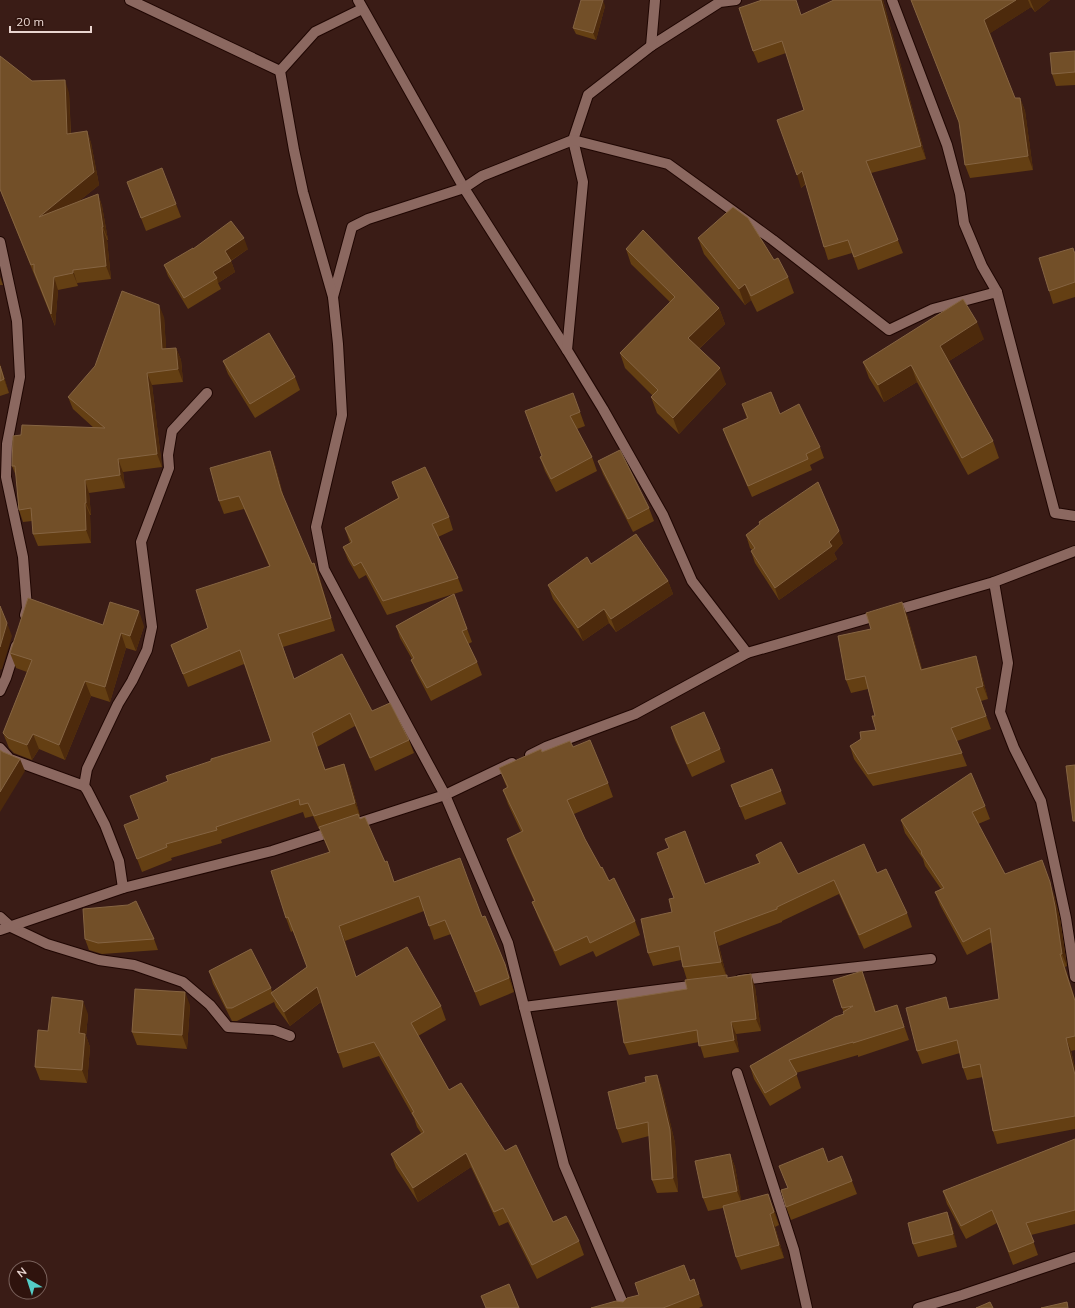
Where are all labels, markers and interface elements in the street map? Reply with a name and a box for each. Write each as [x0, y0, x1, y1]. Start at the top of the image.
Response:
scale bar [10, 8, 91, 34]
text: 20 m [16, 14, 44, 29]
north arrow [8, 1260, 48, 1300]
text: N [14, 1264, 29, 1280]

